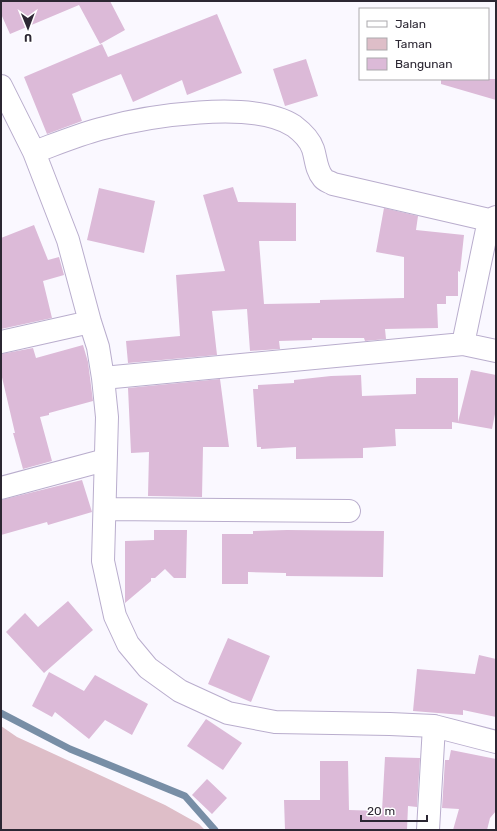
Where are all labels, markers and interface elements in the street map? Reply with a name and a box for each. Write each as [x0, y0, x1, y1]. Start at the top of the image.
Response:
north arrow [8, 8, 48, 48]
legend [359, 8, 489, 80]
text: Jalan [395, 17, 426, 31]
text: U [24, 31, 32, 44]
text: Taman [395, 37, 432, 51]
text: Bangunan [395, 57, 452, 71]
scale bar [361, 797, 427, 823]
text: 20 m [367, 804, 395, 818]

